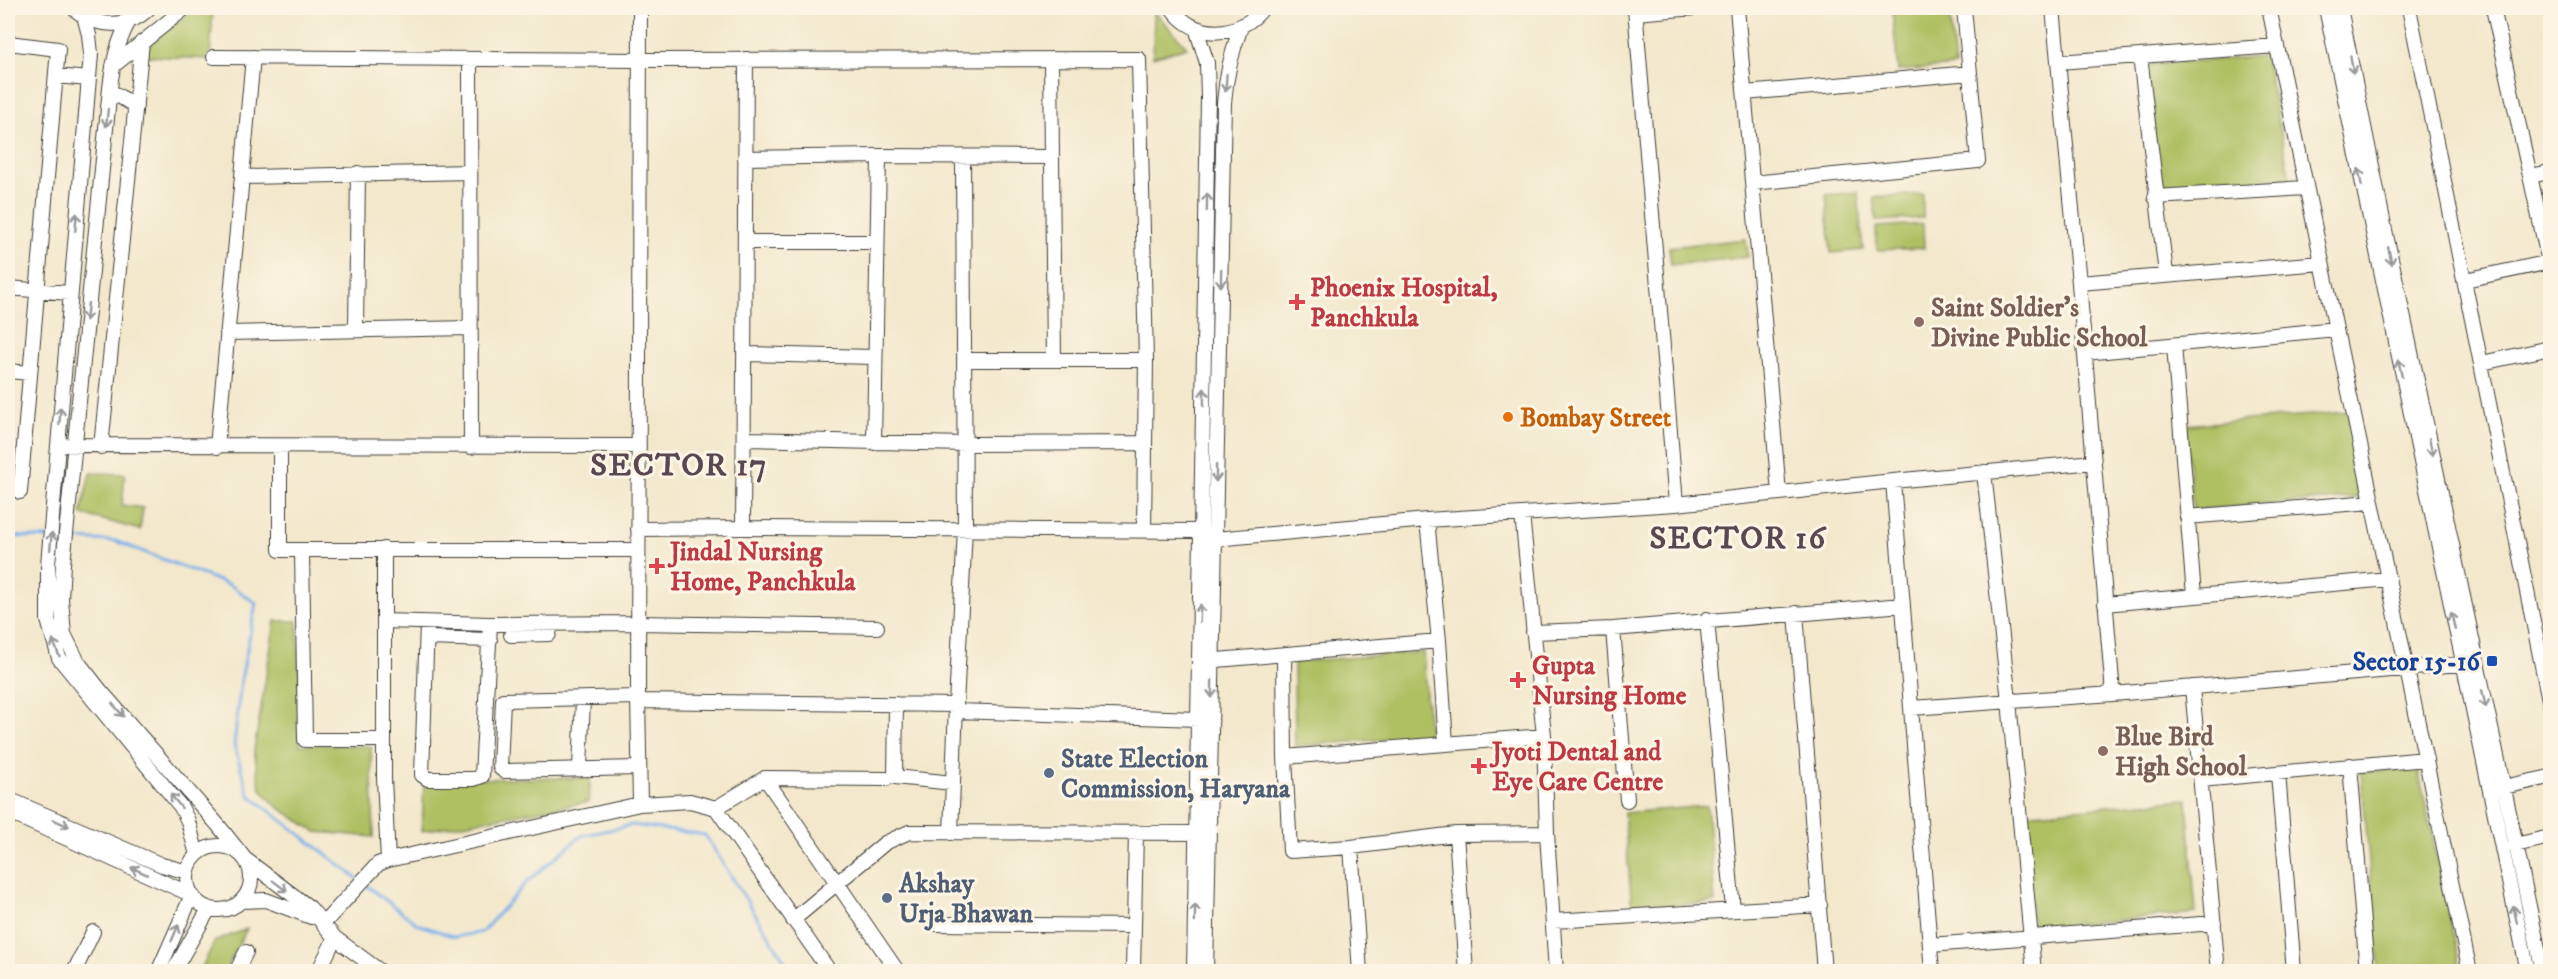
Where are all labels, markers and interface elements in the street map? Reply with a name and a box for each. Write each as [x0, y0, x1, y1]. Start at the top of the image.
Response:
one-way arrow [2347, 55, 2358, 74]
one-way arrow [1220, 73, 1231, 93]
one-way arrow [101, 108, 112, 128]
one-way arrow [2354, 168, 2365, 188]
one-way arrow [1201, 193, 1213, 213]
one-way arrow [71, 212, 82, 232]
one-way arrow [2385, 246, 2396, 265]
one-way arrow [1215, 267, 1227, 287]
place label: Phoenix Hospital, Panchkula [1310, 272, 1498, 335]
place label: Saint Soldier’s Divine Public School [1931, 292, 2149, 355]
marker: Phoenix Hospital, Panchkula [1288, 293, 1306, 311]
one-way arrow [81, 302, 92, 322]
marker: Saint Soldier’s Divine Public School [1912, 315, 1926, 329]
one-way arrow [2394, 359, 2405, 379]
one-way arrow [1198, 388, 1210, 408]
place label: Bombay Street [1520, 402, 1672, 435]
one-way arrow [55, 407, 66, 427]
marker: Bombay Street [1501, 410, 1515, 424]
one-way arrow [2425, 437, 2437, 456]
district label: SECTOR 17 [590, 446, 768, 486]
one-way arrow [1210, 462, 1222, 482]
district label: SECTOR 16 [1649, 519, 1827, 559]
one-way arrow [46, 531, 57, 551]
place label: Jindal Nursing Home, Panchkula [667, 536, 856, 599]
marker: Jindal Nursing Home, Panchkula [648, 557, 666, 575]
one-way arrow [1194, 604, 1206, 624]
one-way arrow [2447, 611, 2459, 630]
one-way arrow [50, 639, 61, 658]
place label: Sector 15-16 [2352, 646, 2481, 679]
place label: Gupta Nursing Home [1532, 650, 1687, 713]
marker: Sector 15-16 [2485, 654, 2499, 668]
marker: Gupta Nursing Home [1509, 671, 1527, 689]
one-way arrow [1206, 678, 1218, 698]
one-way arrow [2479, 689, 2490, 708]
one-way arrow [110, 702, 124, 718]
place label: Blue Bird High School [2115, 721, 2248, 784]
place label: Jyoti Dental and Eye Care Centre [1489, 736, 1663, 799]
place label: State Election Commission, Haryana [1061, 743, 1291, 806]
marker: Blue Bird High School [2096, 744, 2110, 758]
marker: Jyoti Dental and Eye Care Centre [1470, 757, 1488, 775]
marker: State Election Commission, Haryana [1042, 766, 1056, 780]
one-way arrow [169, 793, 182, 809]
one-way arrow [51, 818, 70, 829]
one-way arrow [130, 865, 148, 877]
place label: Akshay Urja Bhawan [898, 868, 1034, 931]
one-way arrow [272, 880, 288, 893]
marker: Akshay Urja Bhawan [880, 891, 894, 905]
one-way arrow [1189, 904, 1201, 924]
one-way arrow [2509, 905, 2521, 924]
one-way arrow [170, 925, 181, 943]

